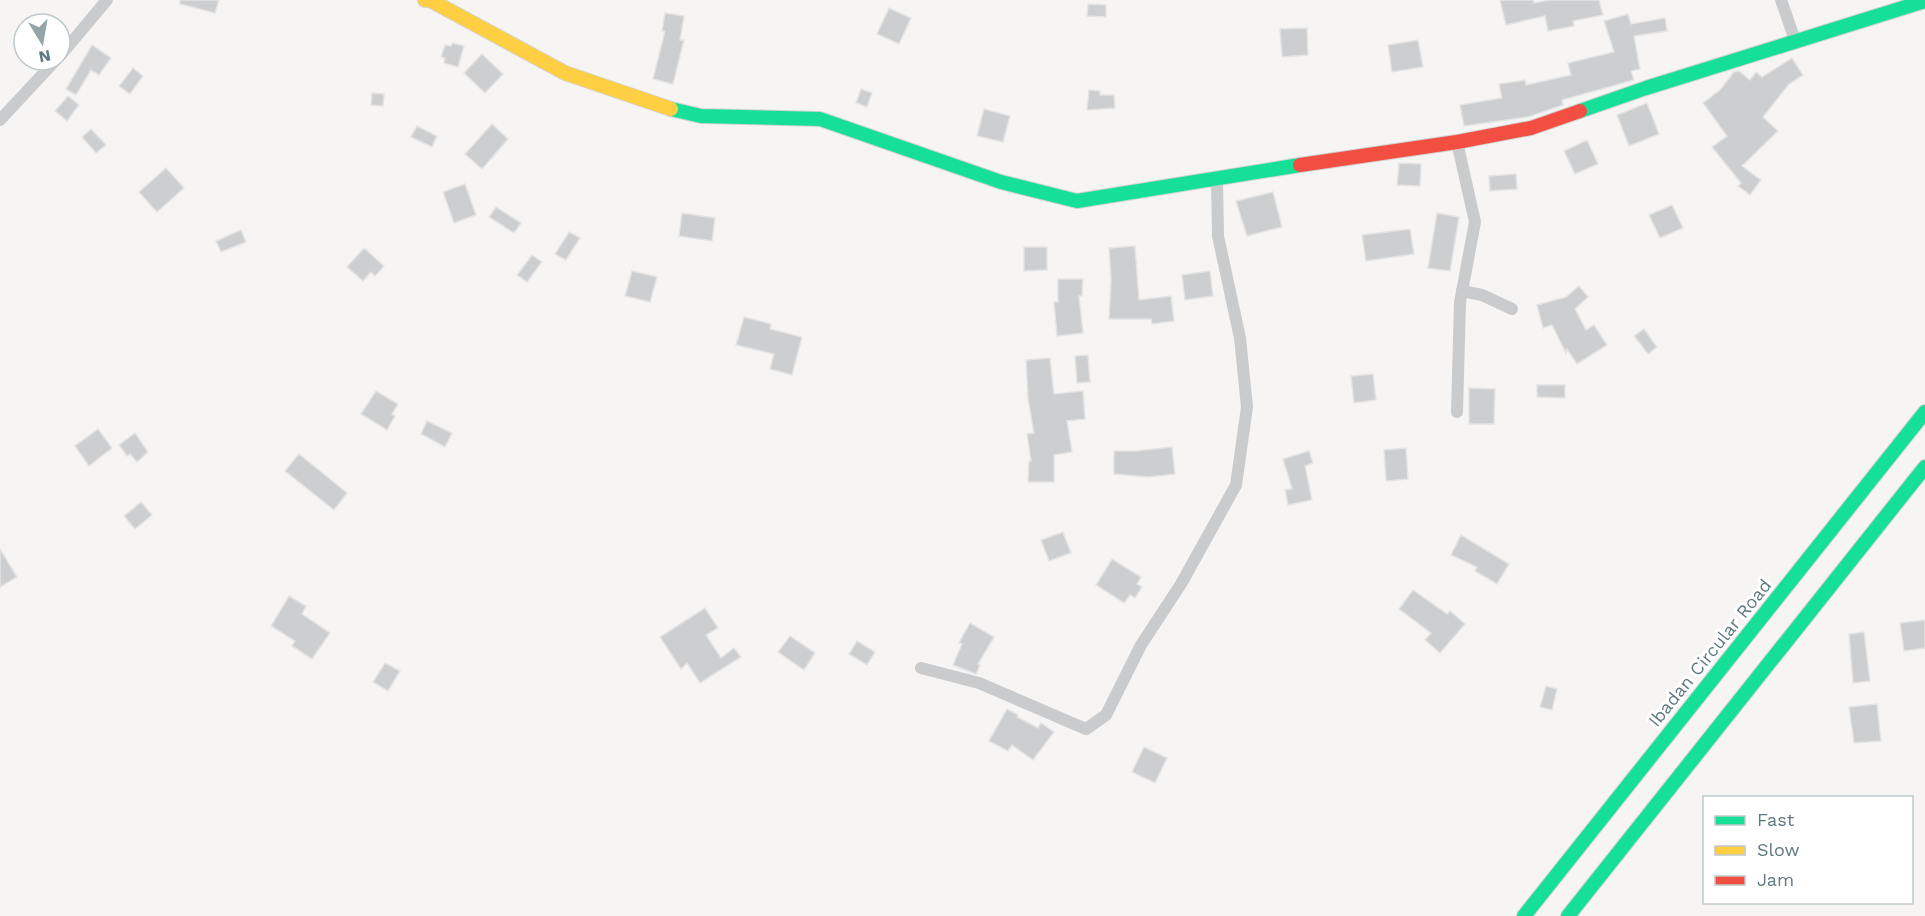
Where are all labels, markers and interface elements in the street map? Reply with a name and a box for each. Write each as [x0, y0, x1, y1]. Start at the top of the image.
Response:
north arrow [12, 12, 72, 72]
text: N [37, 46, 52, 67]
street label: Ibadan Circular Road [1644, 575, 1776, 731]
legend [1703, 796, 1913, 904]
text: Fast [1757, 809, 1795, 830]
text: Slow [1757, 839, 1800, 860]
text: Jam [1757, 869, 1794, 890]

